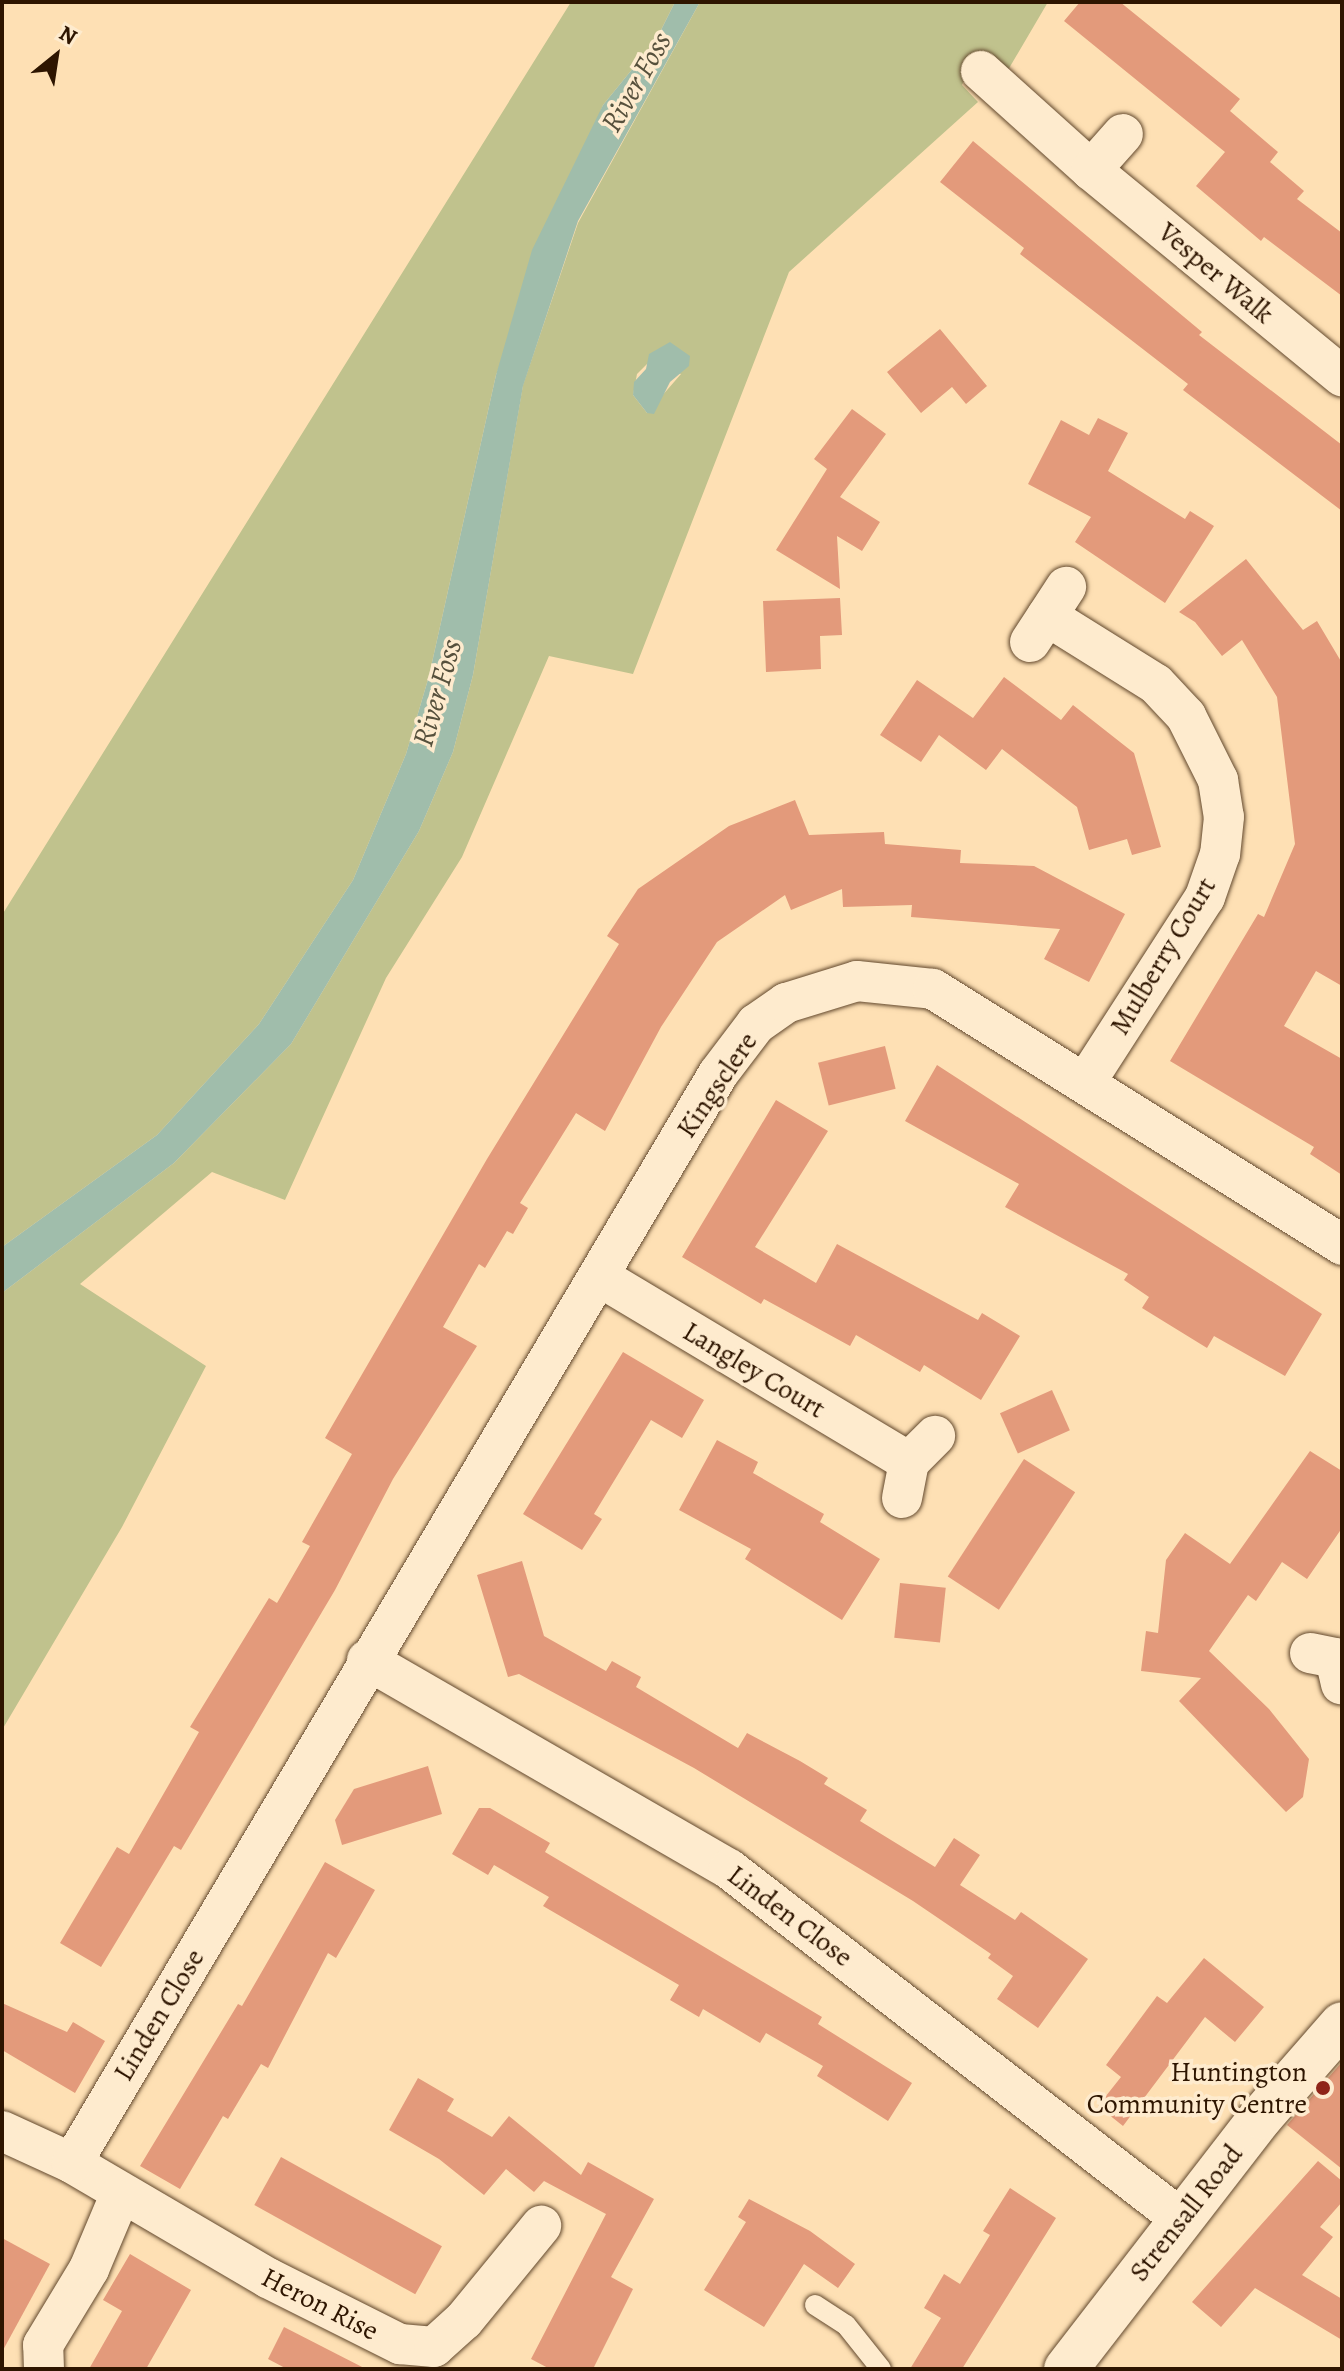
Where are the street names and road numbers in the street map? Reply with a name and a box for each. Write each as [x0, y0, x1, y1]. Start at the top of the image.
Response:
street label: Vesper Walk [1152, 215, 1280, 331]
street label: Mulberry Court [1103, 871, 1223, 1041]
street label: Kingsclere [669, 1026, 765, 1144]
street label: Langley Court [677, 1314, 831, 1426]
street label: Linden Close [721, 1858, 859, 1974]
street label: Linden Close [106, 1943, 212, 2087]
street label: Strensall Road [1122, 2138, 1250, 2288]
street label: Heron Rise [256, 2260, 384, 2348]

